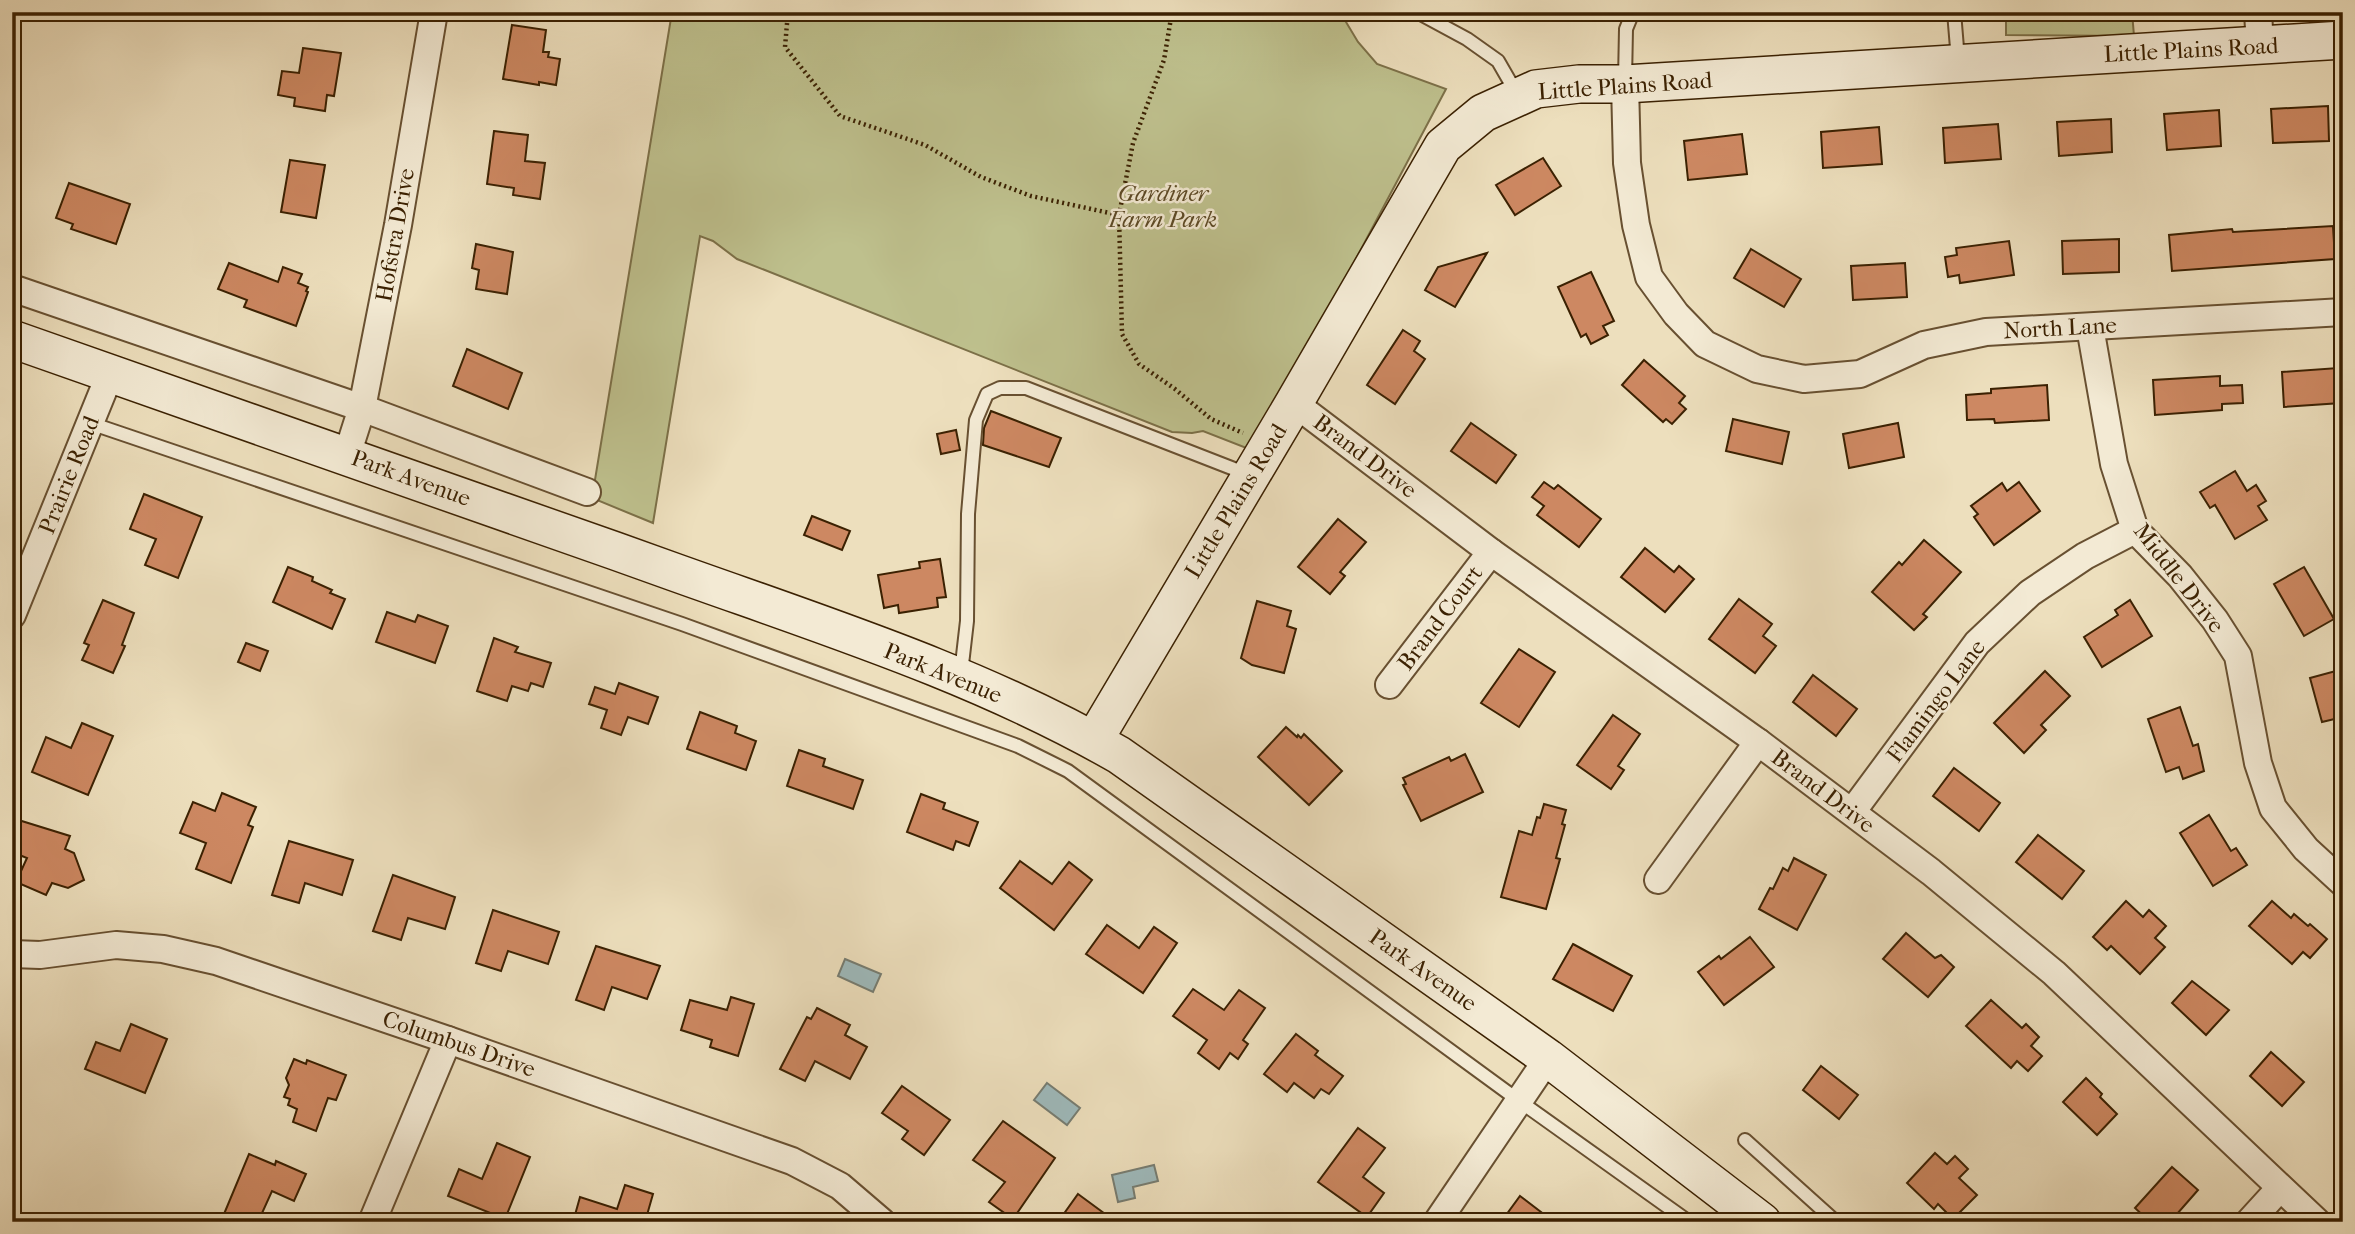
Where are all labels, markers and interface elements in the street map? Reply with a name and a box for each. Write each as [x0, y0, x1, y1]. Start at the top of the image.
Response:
street label: Little Plains Road [2103, 32, 2280, 68]
street label: Little Plains Road [1537, 66, 1714, 106]
street label: Hofstra Drive [370, 166, 420, 304]
park label: Gardiner Farm Park [1108, 180, 1217, 233]
street label: North Lane [2003, 312, 2117, 344]
street label: Brand Drive [1308, 408, 1422, 504]
street label: Prairie Road [33, 412, 105, 538]
street label: Little Plains Road [1179, 419, 1293, 583]
street label: Park Avenue [348, 444, 474, 512]
street label: Middle Drive [2128, 518, 2230, 638]
street label: Brand Court [1392, 560, 1488, 676]
street label: Flamingo Lane [1881, 634, 1991, 768]
street label: Park Avenue [880, 637, 1006, 709]
street label: Brand Drive [1766, 743, 1880, 839]
street label: Park Avenue [1364, 923, 1482, 1017]
street label: Columbus Drive [379, 1005, 539, 1083]

